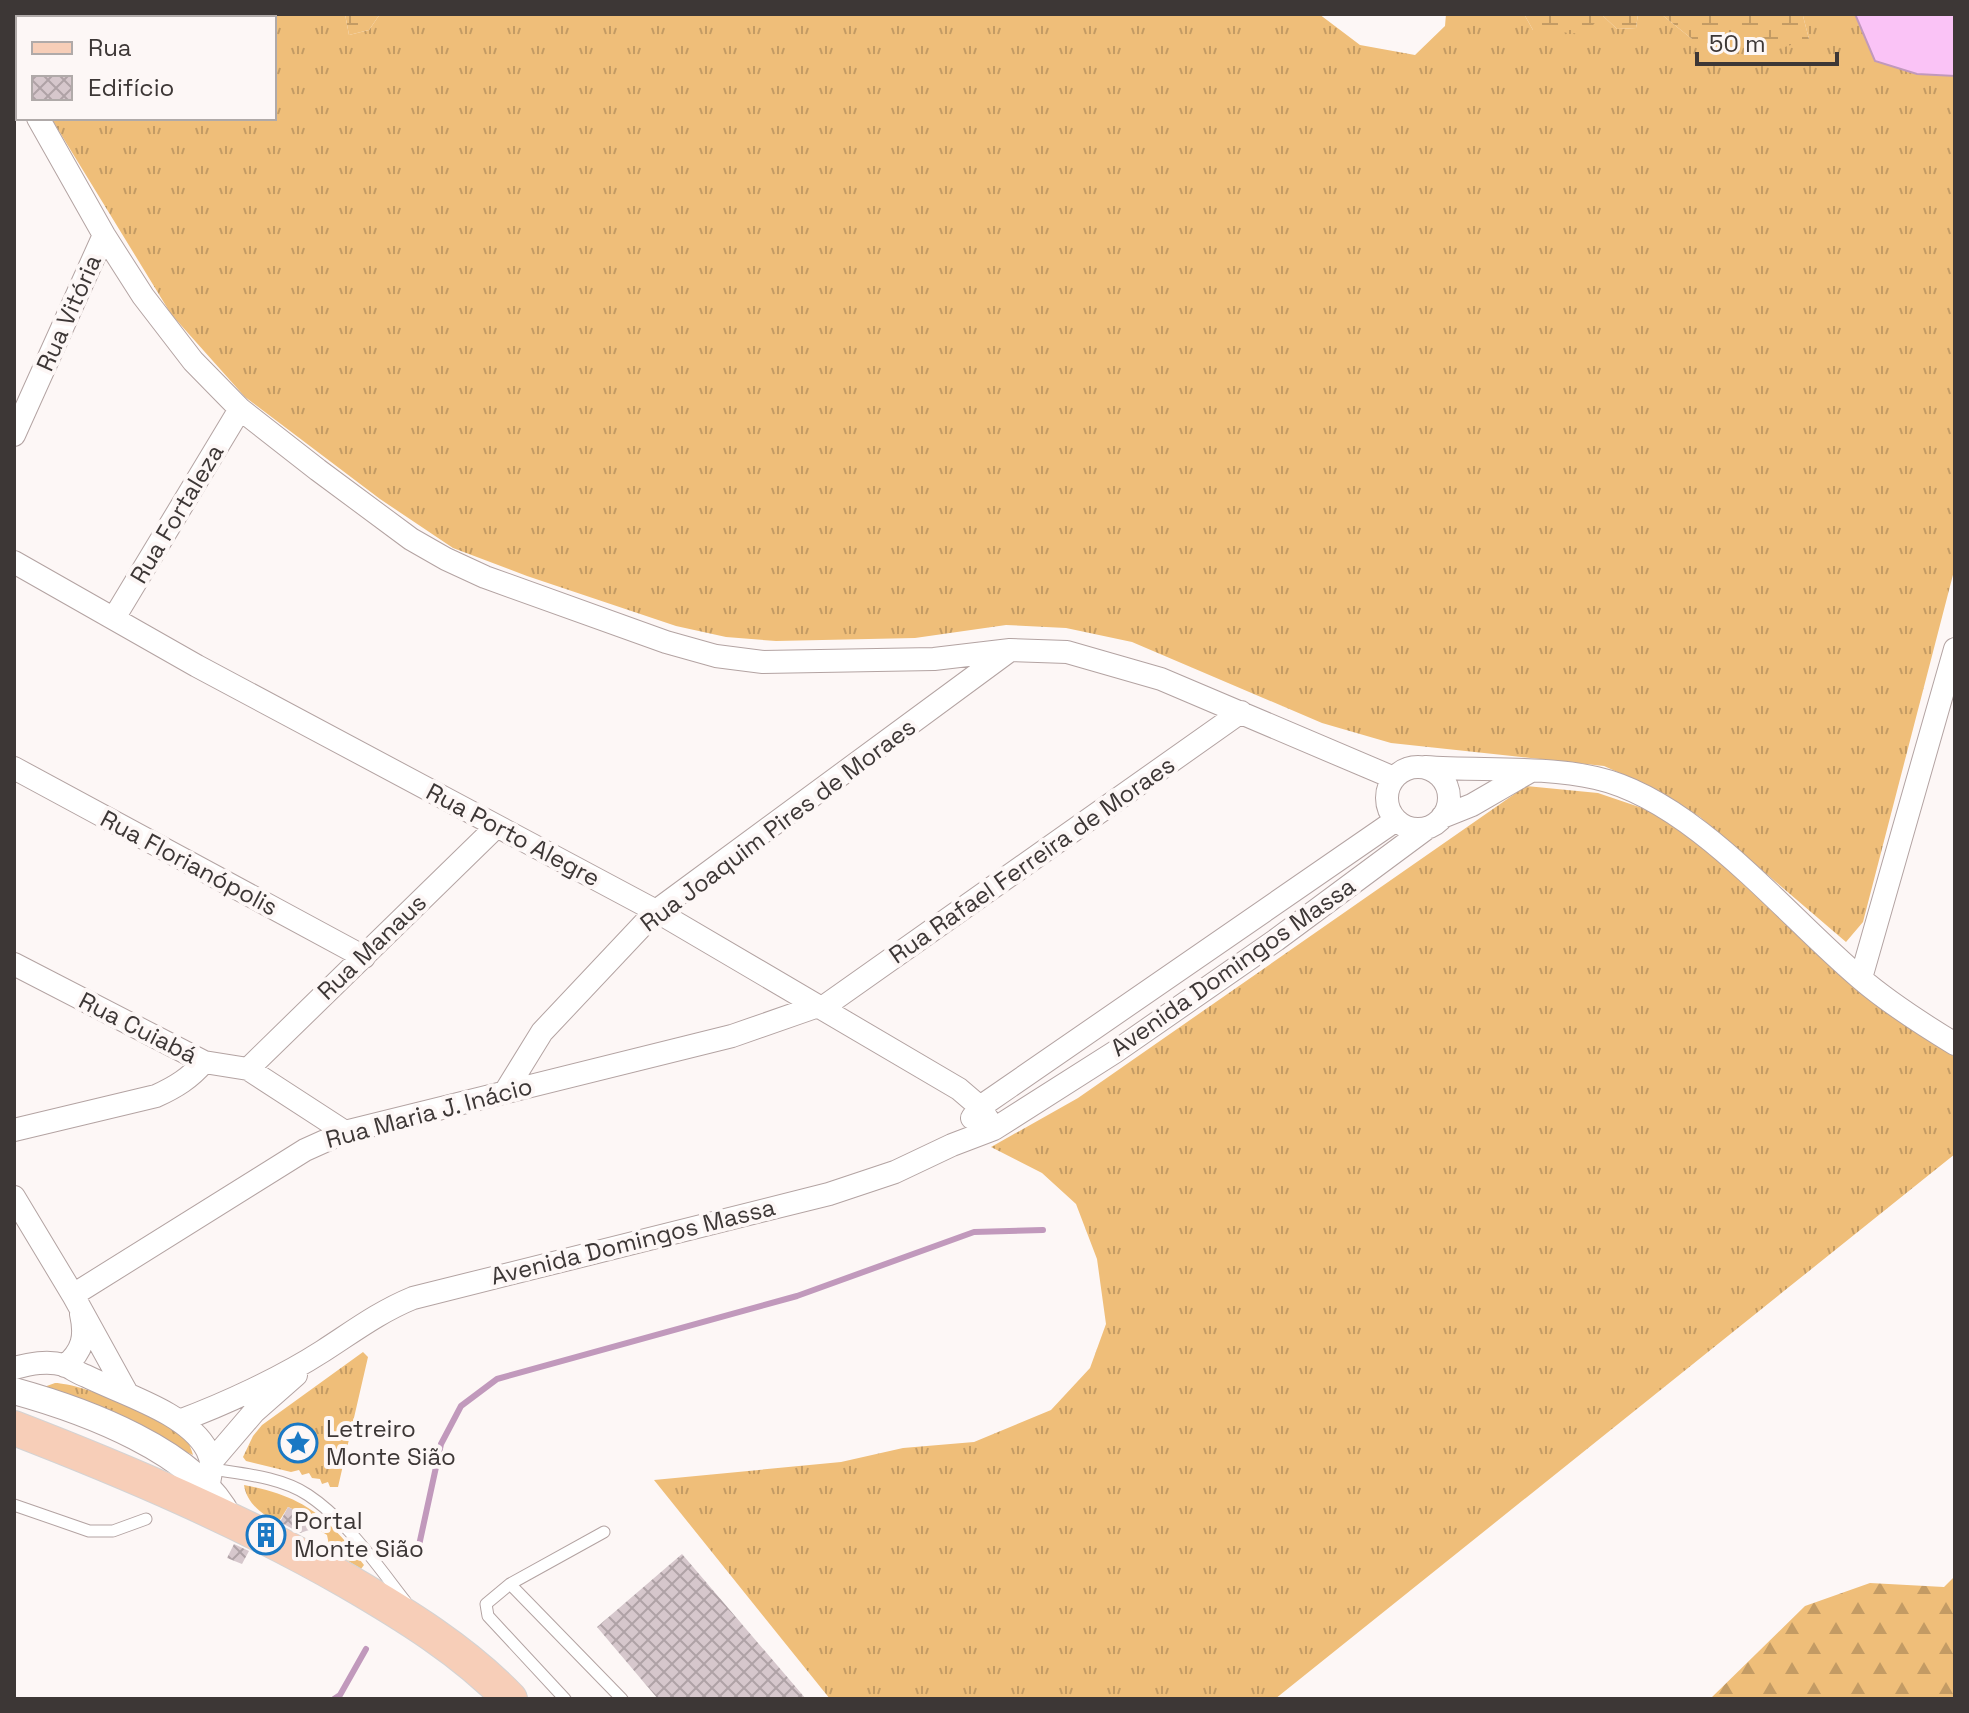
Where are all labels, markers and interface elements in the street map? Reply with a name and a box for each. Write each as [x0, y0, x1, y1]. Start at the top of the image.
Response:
legend [16, 16, 276, 120]
scale bar [1697, 16, 1837, 66]
text: 50 m [1709, 28, 1766, 59]
text: Rua [88, 32, 132, 63]
text: Edifício [88, 72, 174, 103]
street label: Rua Vitória [29, 249, 108, 376]
street label: Rua Fortaleza [123, 438, 230, 589]
street label: Rua Joaquim Pires de Moraes [634, 711, 922, 938]
street label: Rua Rafael Ferreira de Moraes [883, 749, 1181, 970]
street label: Rua Porto Alegre [421, 776, 605, 893]
street label: Rua Florianópolis [95, 803, 283, 922]
street label: Avenida Domingos Massa [1104, 870, 1361, 1063]
street label: Rua Manaus [311, 887, 433, 1006]
street label: Rua Cuiabá [74, 984, 203, 1071]
street label: Rua Maria J. Inácio [322, 1070, 536, 1155]
street label: Avenida Domingos Massa [488, 1191, 778, 1292]
place label: Letreiro Monte Sião [326, 1413, 456, 1472]
place icon: Letreiro Monte Sião [277, 1422, 319, 1464]
place label: Portal Monte Sião [294, 1505, 424, 1564]
building icon: Portal Monte Sião [245, 1514, 287, 1556]

